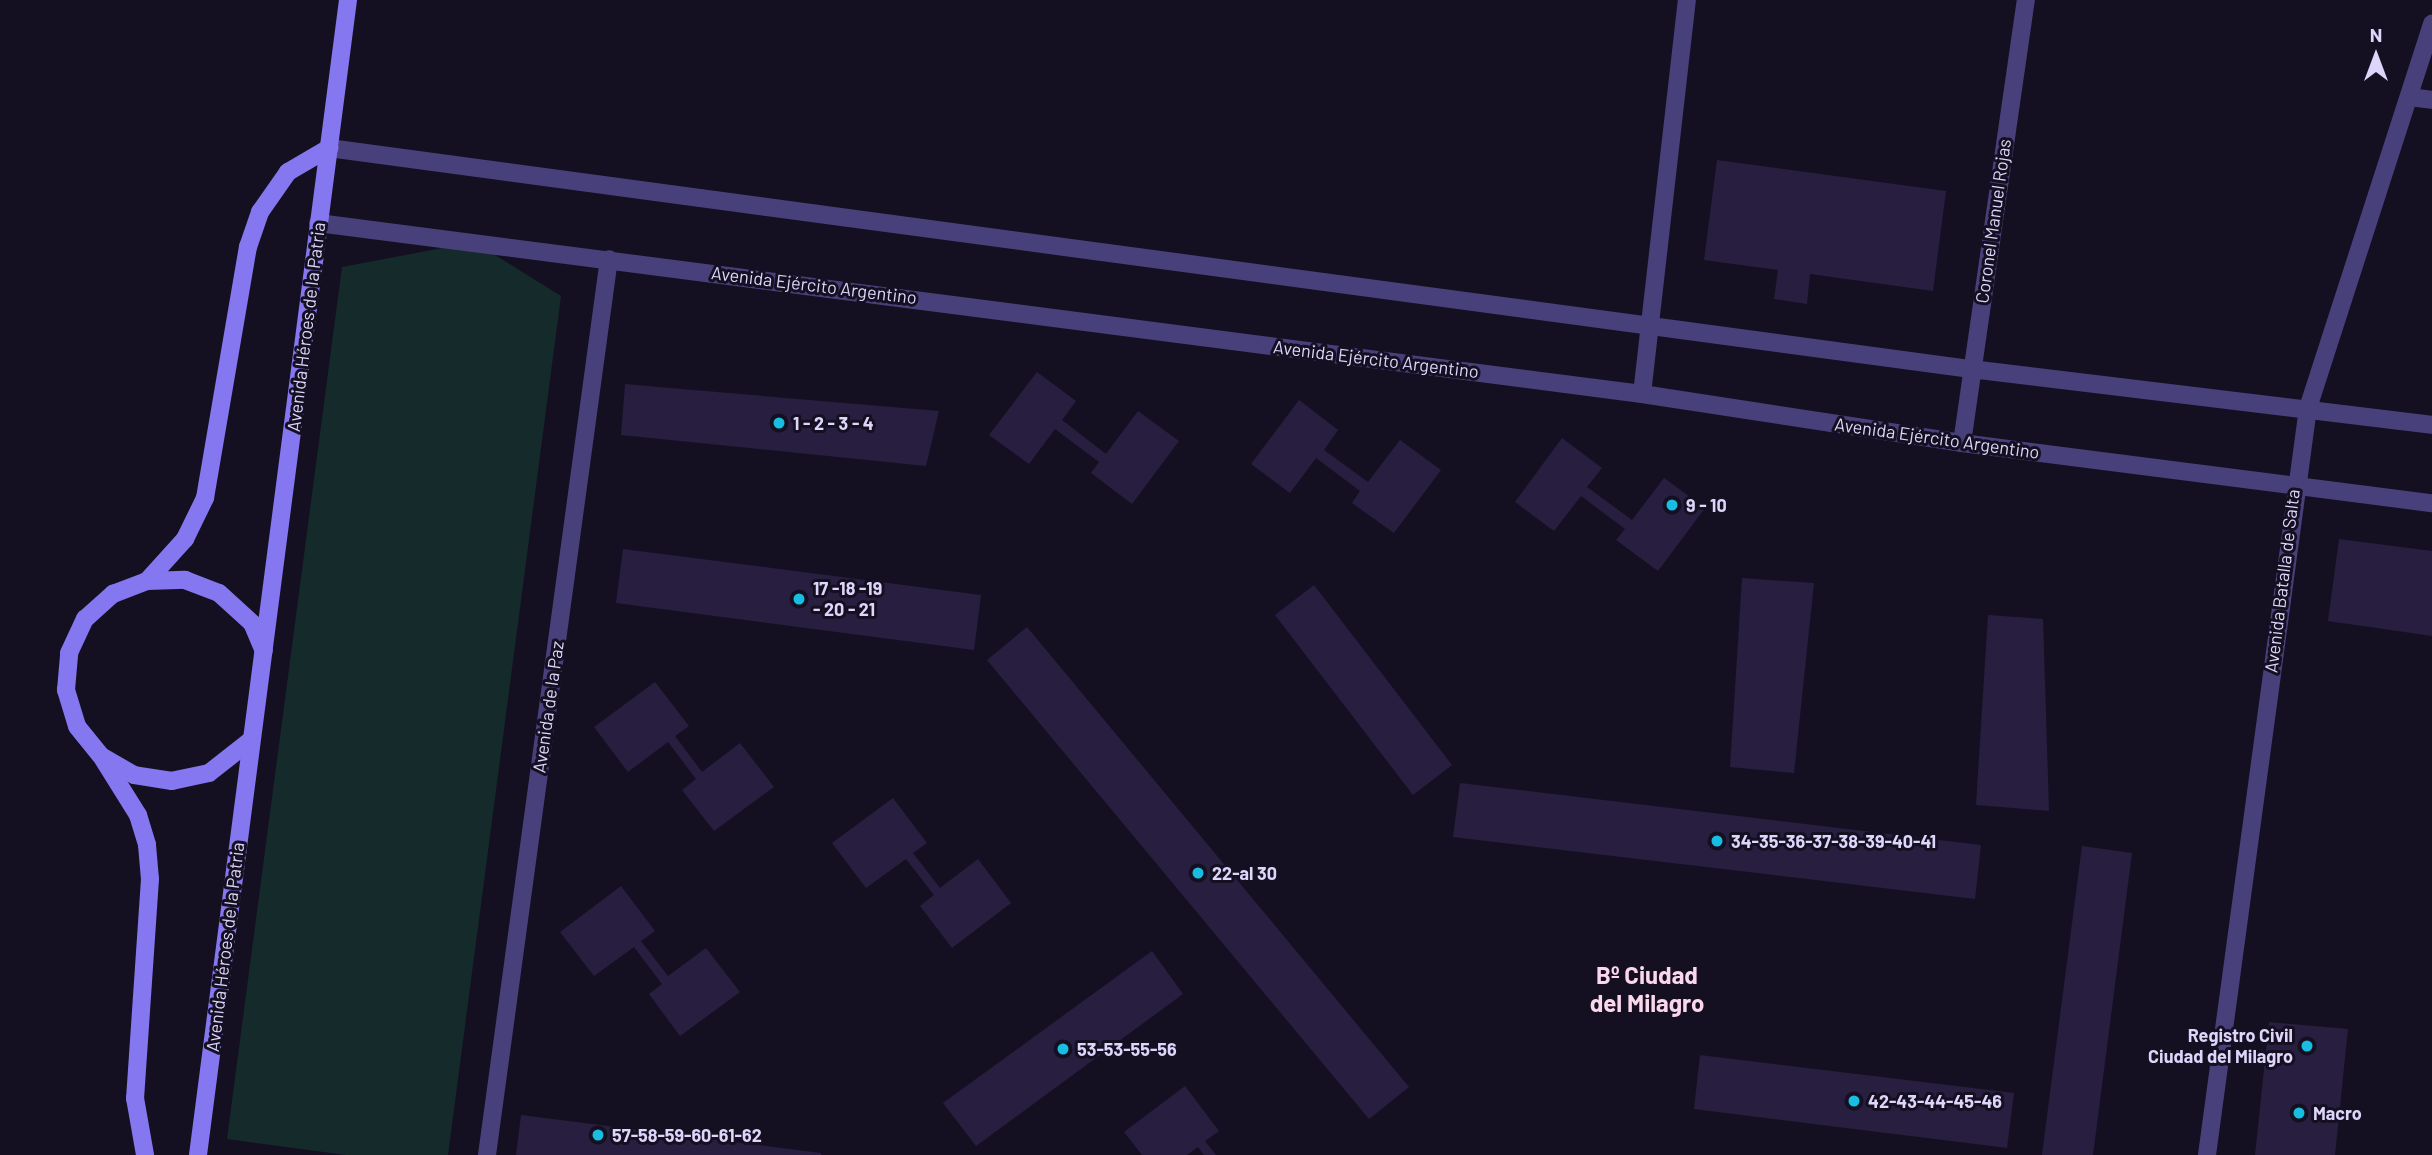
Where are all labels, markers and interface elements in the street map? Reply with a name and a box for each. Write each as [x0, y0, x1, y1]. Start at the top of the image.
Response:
north arrow [2341, 21, 2411, 91]
text: N [2370, 23, 2382, 46]
street label: Coronel Manuel Rojas [1971, 137, 2015, 305]
street label: Avenida Héroes de la Patria [282, 221, 330, 433]
street label: Avenida Ejército Argentino [710, 262, 918, 308]
street label: Avenida Ejército Argentino [1272, 336, 1480, 382]
place label: 1 - 2 - 3 - 4 [793, 412, 874, 434]
street label: Avenida Ejército Argentino [1833, 413, 2041, 463]
marker: 1 - 2 - 3 - 4 [771, 415, 787, 431]
street label: Avenida Batalla de Salta [2260, 488, 2304, 674]
place label: 9 - 10 [1686, 494, 1727, 516]
marker: 9 - 10 [1664, 497, 1680, 513]
place label: 17 -18 -19 - 20 - 21 [813, 578, 882, 620]
marker: 17 -18 -19 - 20 - 21 [791, 591, 807, 607]
street label: Avenida de la Paz [528, 640, 568, 774]
place label: 34-35-36-37-38-39-40-41 [1731, 830, 1936, 852]
marker: 34-35-36-37-38-39-40-41 [1709, 833, 1725, 849]
street label: Avenida Héroes de la Patria [201, 841, 249, 1053]
place label: 22-al 30 [1212, 862, 1277, 884]
marker: 22-al 30 [1190, 865, 1206, 881]
district label: Bº Ciudad del Milagro [1590, 961, 1704, 1017]
place label: Registro Civil Ciudad del Milagro [2148, 1025, 2293, 1068]
place label: 53-53-55-56 [1077, 1038, 1177, 1060]
marker: Registro Civil Ciudad del Milagro [2299, 1038, 2315, 1054]
marker: 53-53-55-56 [1055, 1041, 1071, 1057]
place label: 42-43-44-45-46 [1868, 1090, 2002, 1112]
marker: 42-43-44-45-46 [1846, 1093, 1862, 1109]
place label: Macro [2313, 1102, 2362, 1124]
marker: Macro [2291, 1105, 2307, 1121]
place label: 57-58-59-60-61-62 [612, 1124, 762, 1146]
marker: 57-58-59-60-61-62 [590, 1127, 606, 1143]

